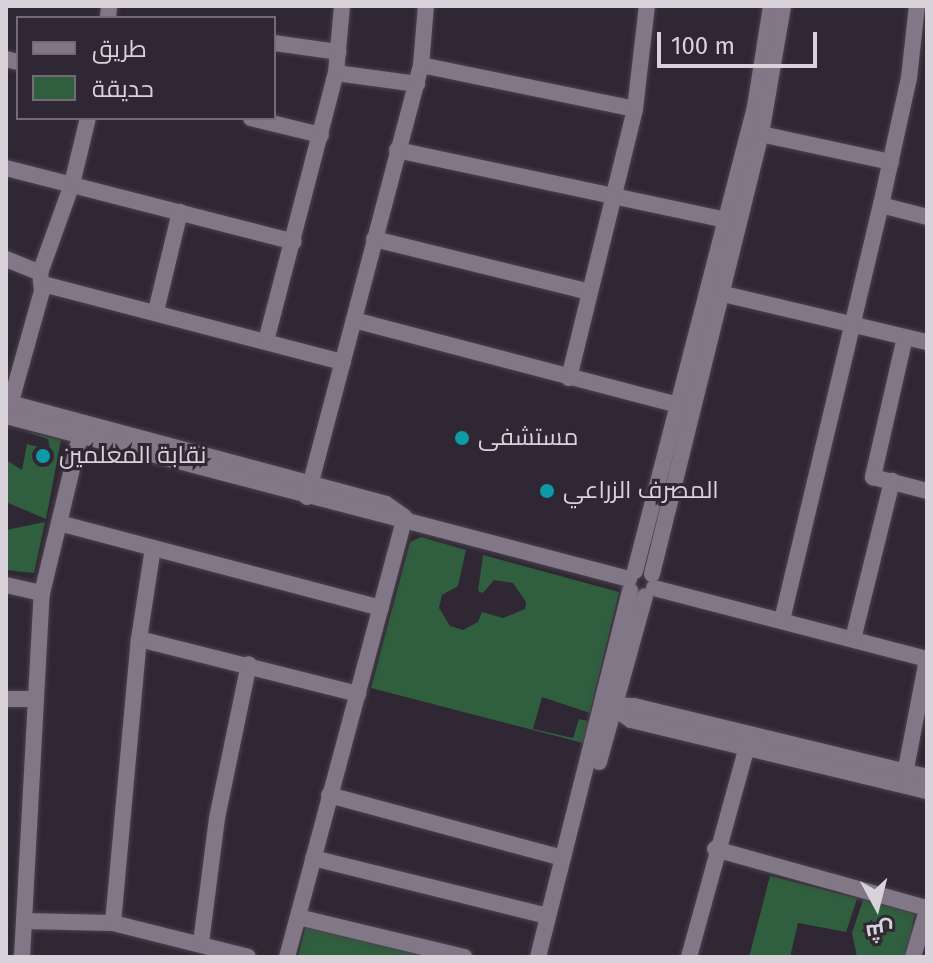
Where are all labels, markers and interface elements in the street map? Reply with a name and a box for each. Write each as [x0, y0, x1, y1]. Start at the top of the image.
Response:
legend [16, 16, 276, 120]
scale bar [661, 16, 821, 66]
text: 100 m [671, 32, 735, 60]
text: طريق [92, 35, 147, 63]
text: حديقة [92, 75, 154, 103]
place label: مستشفى [478, 424, 578, 452]
marker: مستشفى [453, 429, 471, 447]
place label: نقابة المعلمين [59, 442, 206, 470]
marker: نقابة المعلمين [34, 447, 52, 465]
place label: المصرف الزراعي [563, 477, 719, 505]
marker: المصرف الزراعي [538, 482, 556, 500]
north arrow [837, 867, 917, 947]
text: ش [864, 916, 896, 946]

